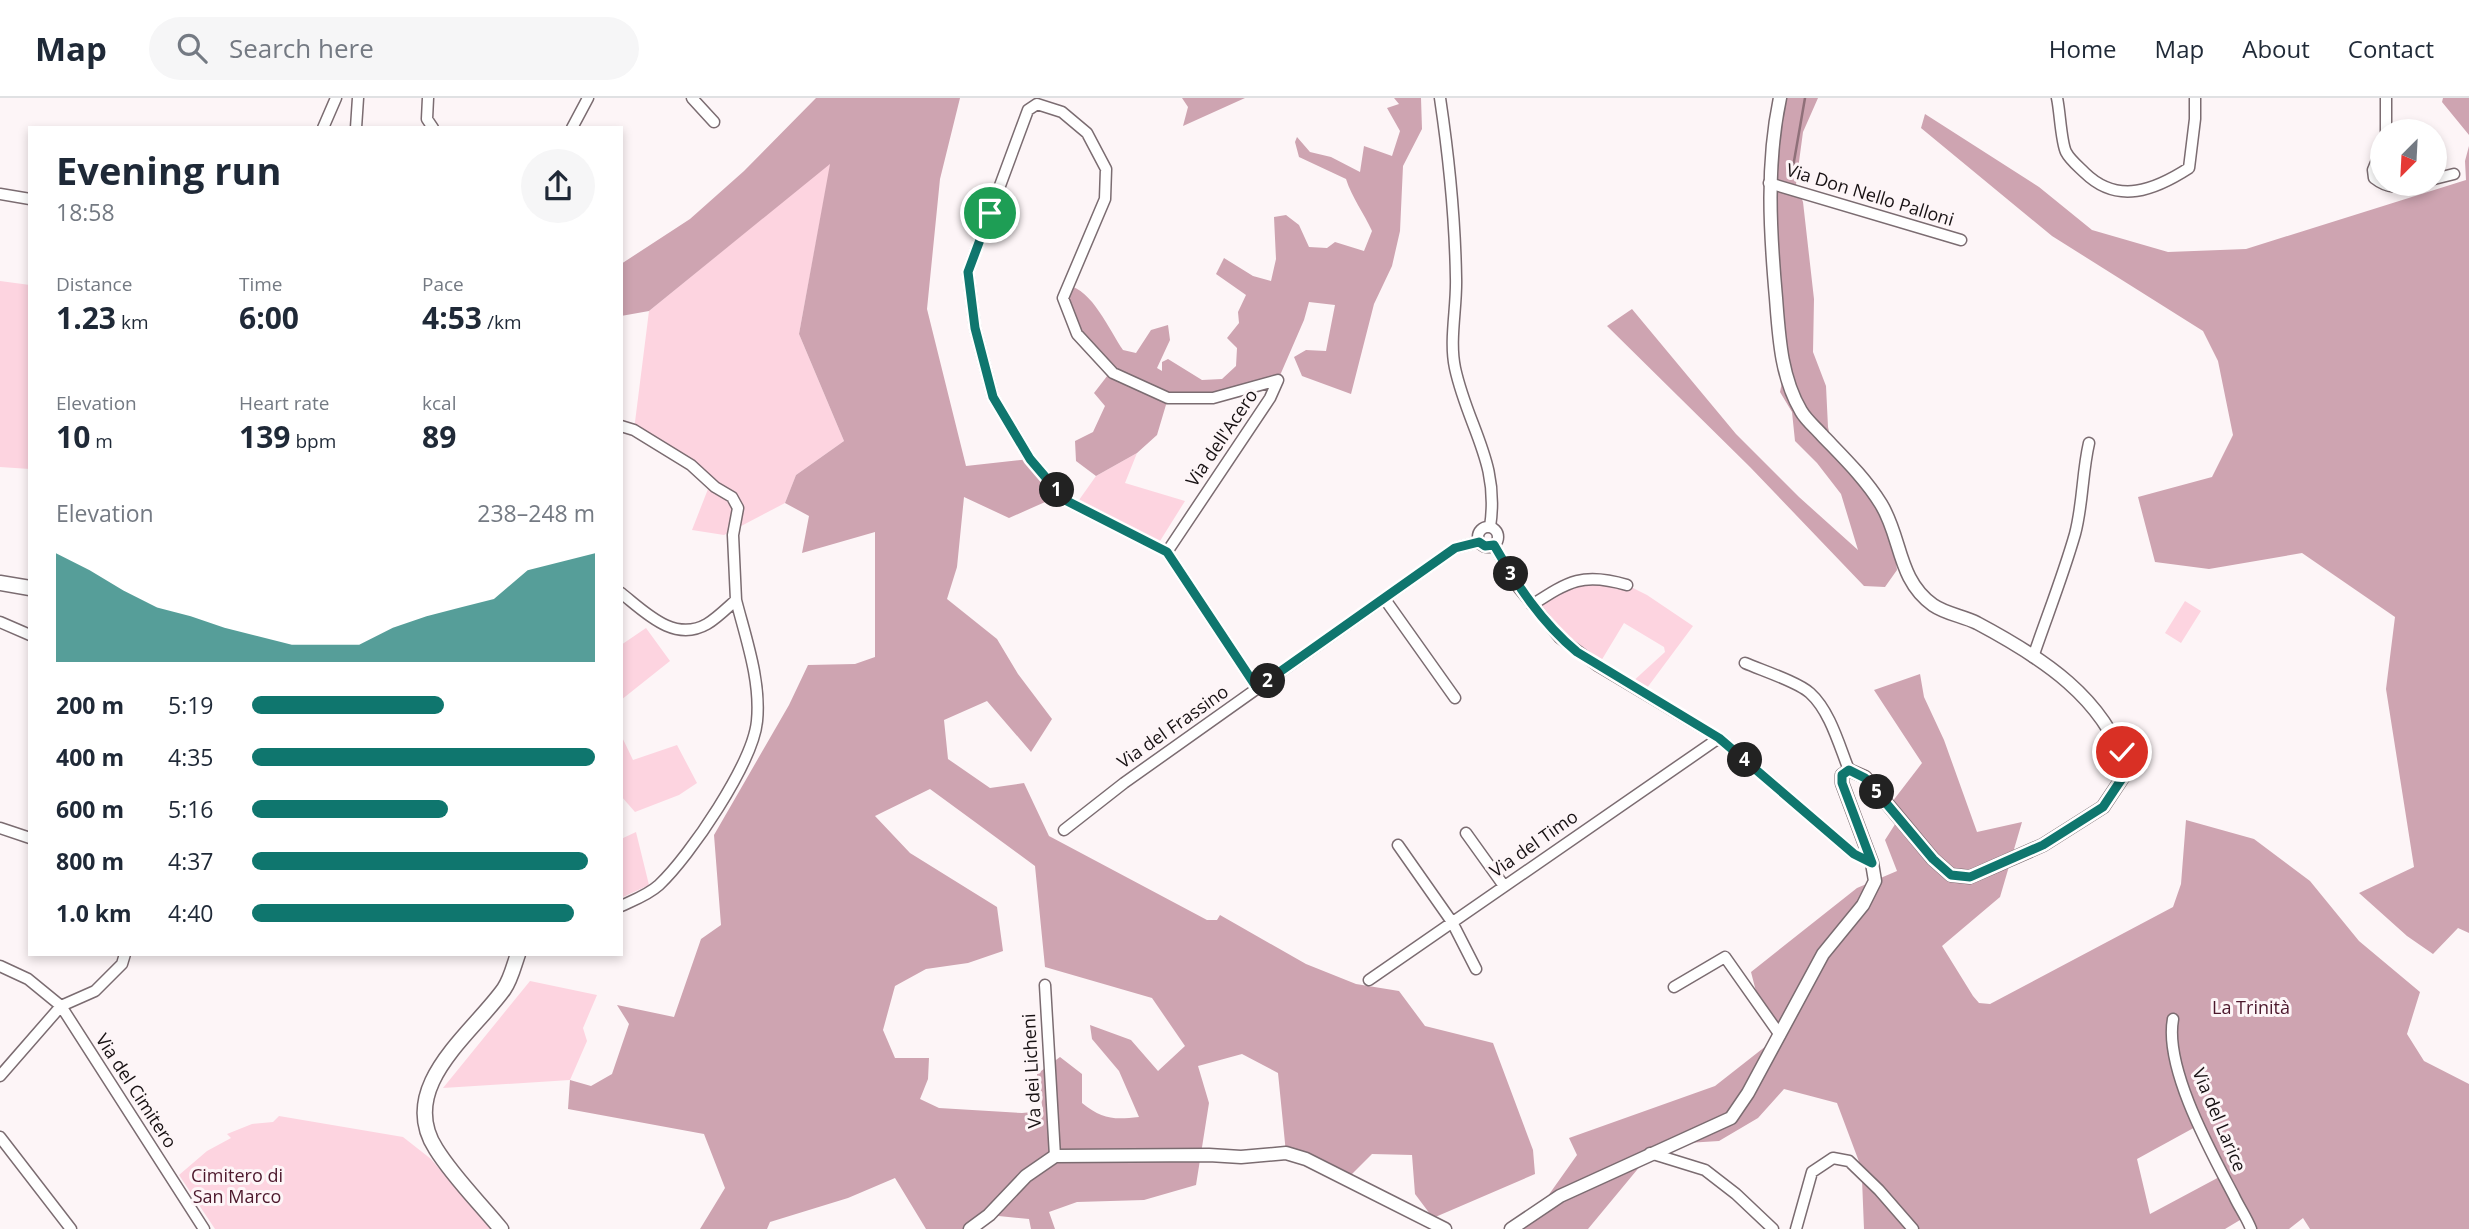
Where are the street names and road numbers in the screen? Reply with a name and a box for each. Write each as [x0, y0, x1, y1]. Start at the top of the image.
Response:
street label: Via Don Nello Palloni [1784, 157, 1957, 231]
street label: Via dell'Acero [1180, 384, 1263, 491]
street label: Via del Frassino [1112, 679, 1233, 773]
street label: Via del Timo [1485, 804, 1582, 882]
street label: Va dei Licheni [1016, 1013, 1046, 1129]
street label: Via del Cimitero [91, 1029, 183, 1152]
street label: Via del Larice [2187, 1064, 2253, 1175]

